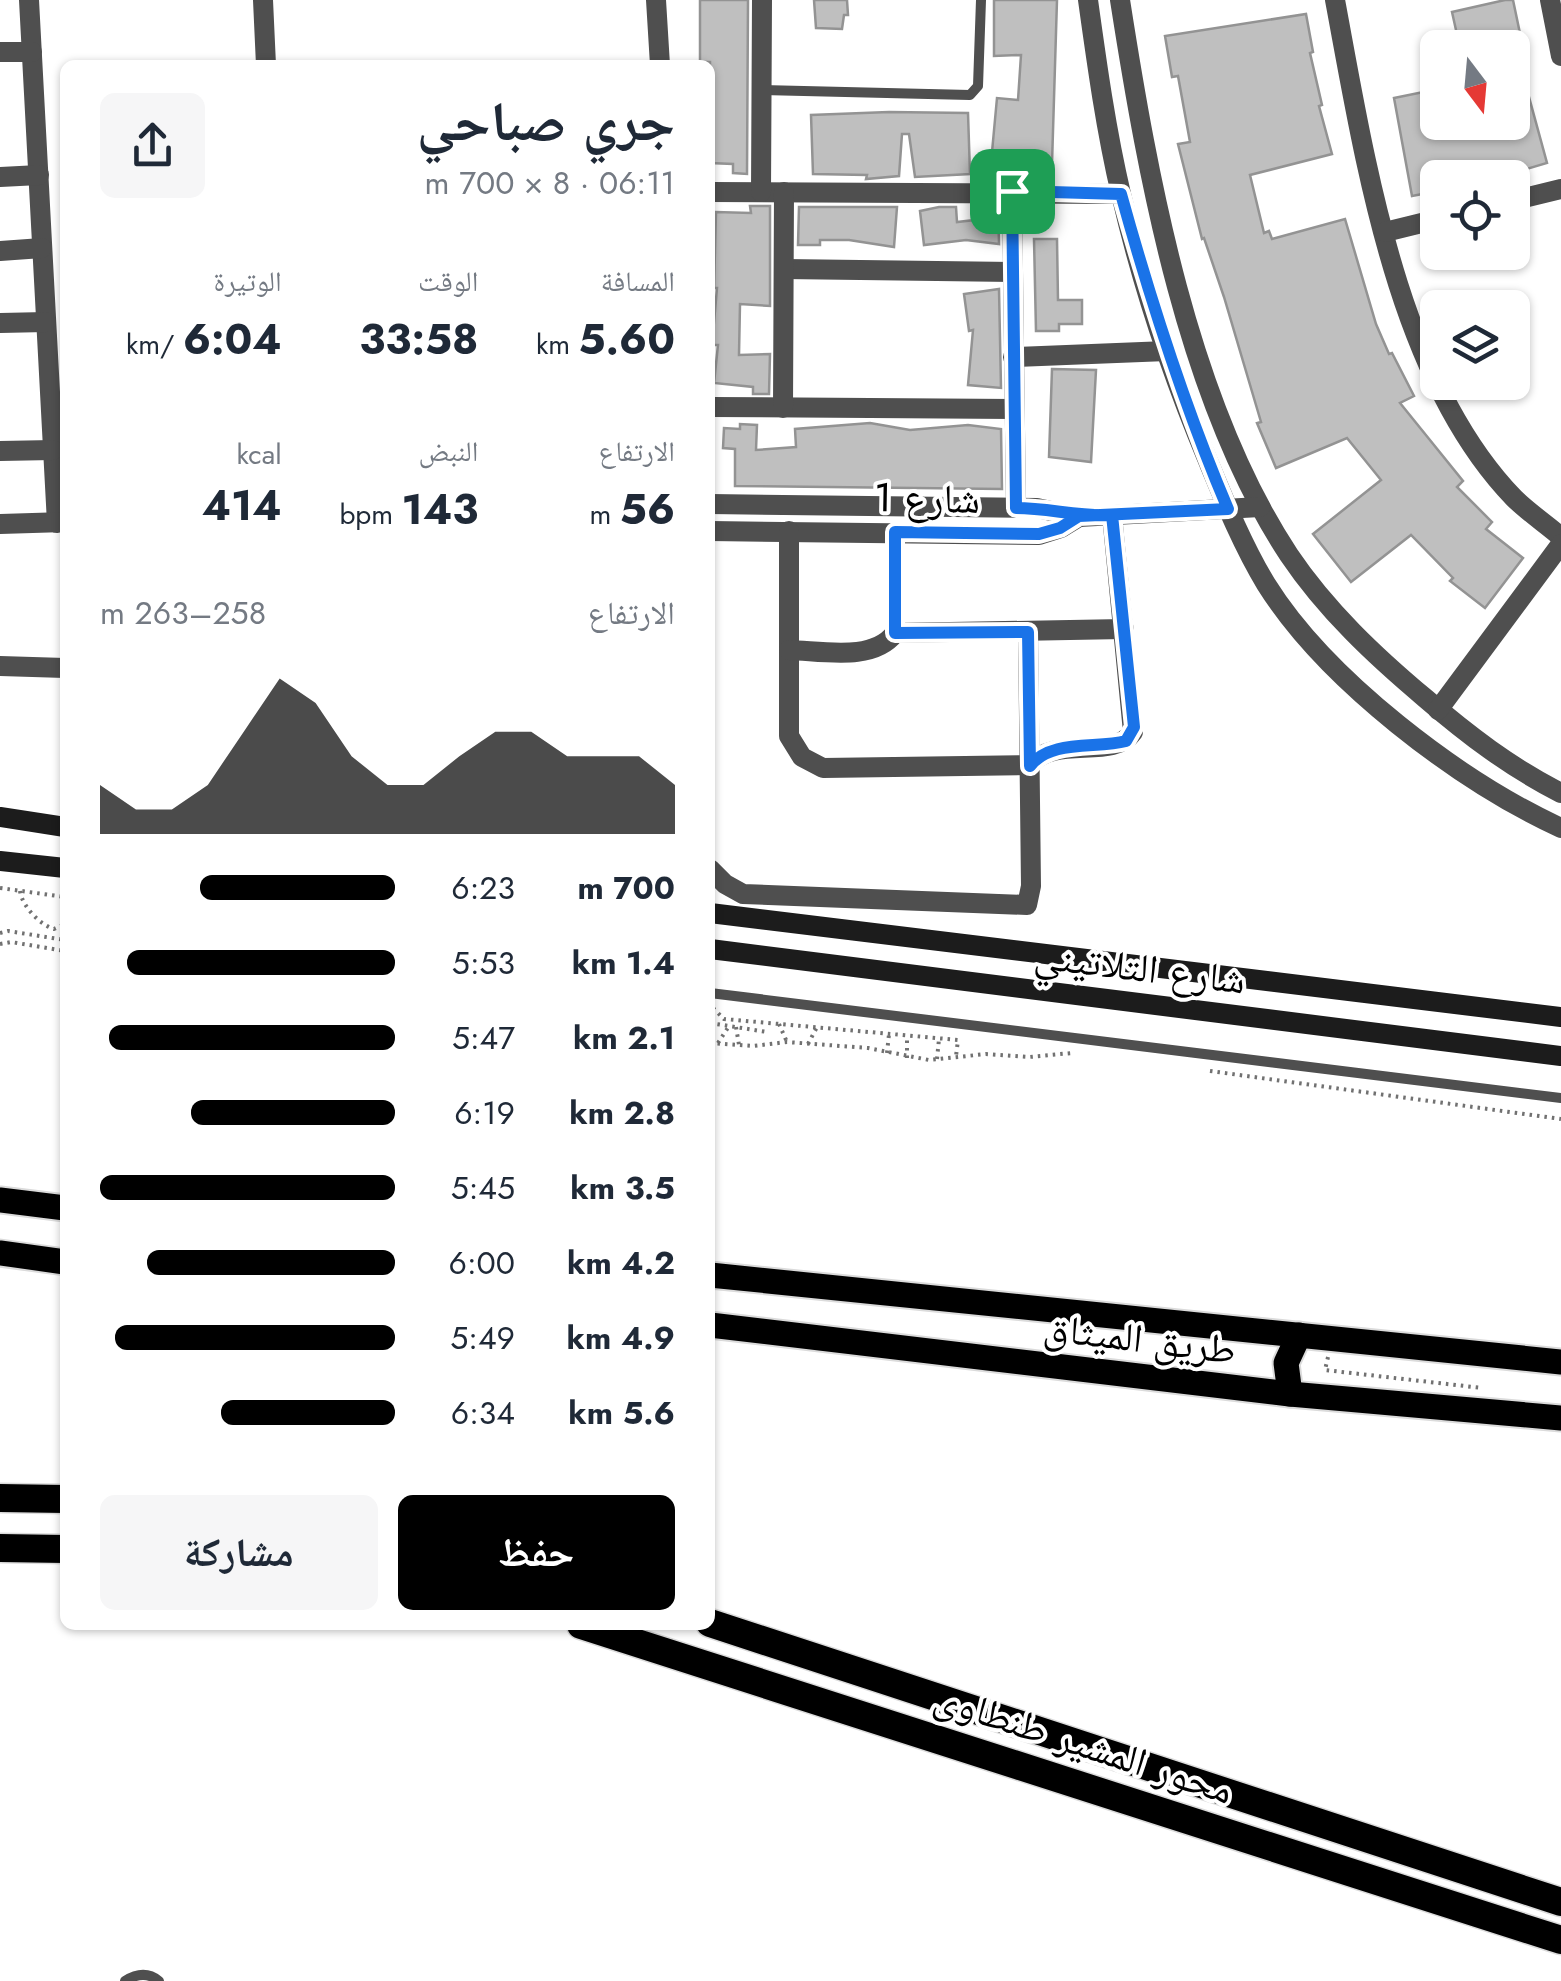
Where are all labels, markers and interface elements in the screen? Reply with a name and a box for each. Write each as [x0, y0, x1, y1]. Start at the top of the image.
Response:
north arrow [1420, 30, 1530, 140]
map controls [1420, 30, 1530, 400]
text: جري صباحي [417, 82, 675, 162]
button: share [100, 93, 205, 198]
pin [970, 149, 1055, 234]
text: 06:11 · 8 × 700 m [425, 160, 675, 206]
button: locate [1420, 160, 1530, 270]
icon: arrive [985, 164, 1040, 219]
text: الوتيرة [214, 261, 282, 302]
text: الوقت [418, 261, 478, 302]
text: المسافة [601, 261, 675, 302]
button: layers [1420, 290, 1530, 400]
text: 6:04 [183, 309, 282, 370]
text: 33:58 [359, 309, 478, 370]
text: 5.60 [578, 309, 675, 370]
text: /km [126, 324, 183, 365]
text: km [536, 324, 578, 365]
text: النبض [419, 431, 478, 472]
text: الارتفاع [599, 431, 675, 472]
text: kcal [236, 434, 282, 475]
street label: شارع 1 [873, 468, 981, 528]
text: 414 [202, 475, 282, 536]
text: 143 [402, 479, 478, 540]
text: 56 [620, 479, 675, 540]
text: bpm [339, 494, 402, 535]
text: m [590, 494, 620, 535]
text: 258–263 m [100, 590, 266, 636]
text: الارتفاع [588, 590, 675, 636]
text: 6:23 [451, 865, 515, 911]
text: 700 m [577, 865, 675, 911]
street label: شارع التلاتيني [1031, 925, 1249, 1012]
text: 5:53 [452, 940, 515, 986]
text: 1.4 km [572, 940, 675, 986]
text: 5:47 [452, 1015, 515, 1061]
text: 2.1 km [573, 1015, 675, 1061]
text: 6:19 [454, 1090, 515, 1136]
text: 2.8 km [569, 1090, 675, 1136]
text: 5:45 [451, 1165, 515, 1211]
text: 3.5 km [570, 1165, 675, 1211]
text: 6:00 [449, 1240, 515, 1286]
text: 4.2 km [567, 1240, 675, 1286]
street label: طريق الميثاق [1041, 1297, 1239, 1379]
text: 5:49 [450, 1315, 515, 1361]
text: 4.9 km [567, 1315, 675, 1361]
text: 6:34 [451, 1390, 515, 1436]
text: 5.6 km [568, 1390, 675, 1436]
button: مشاركة [100, 1495, 378, 1610]
button: حفظ [398, 1495, 675, 1610]
street label: محور المشير طنطاوى [927, 1667, 1241, 1819]

